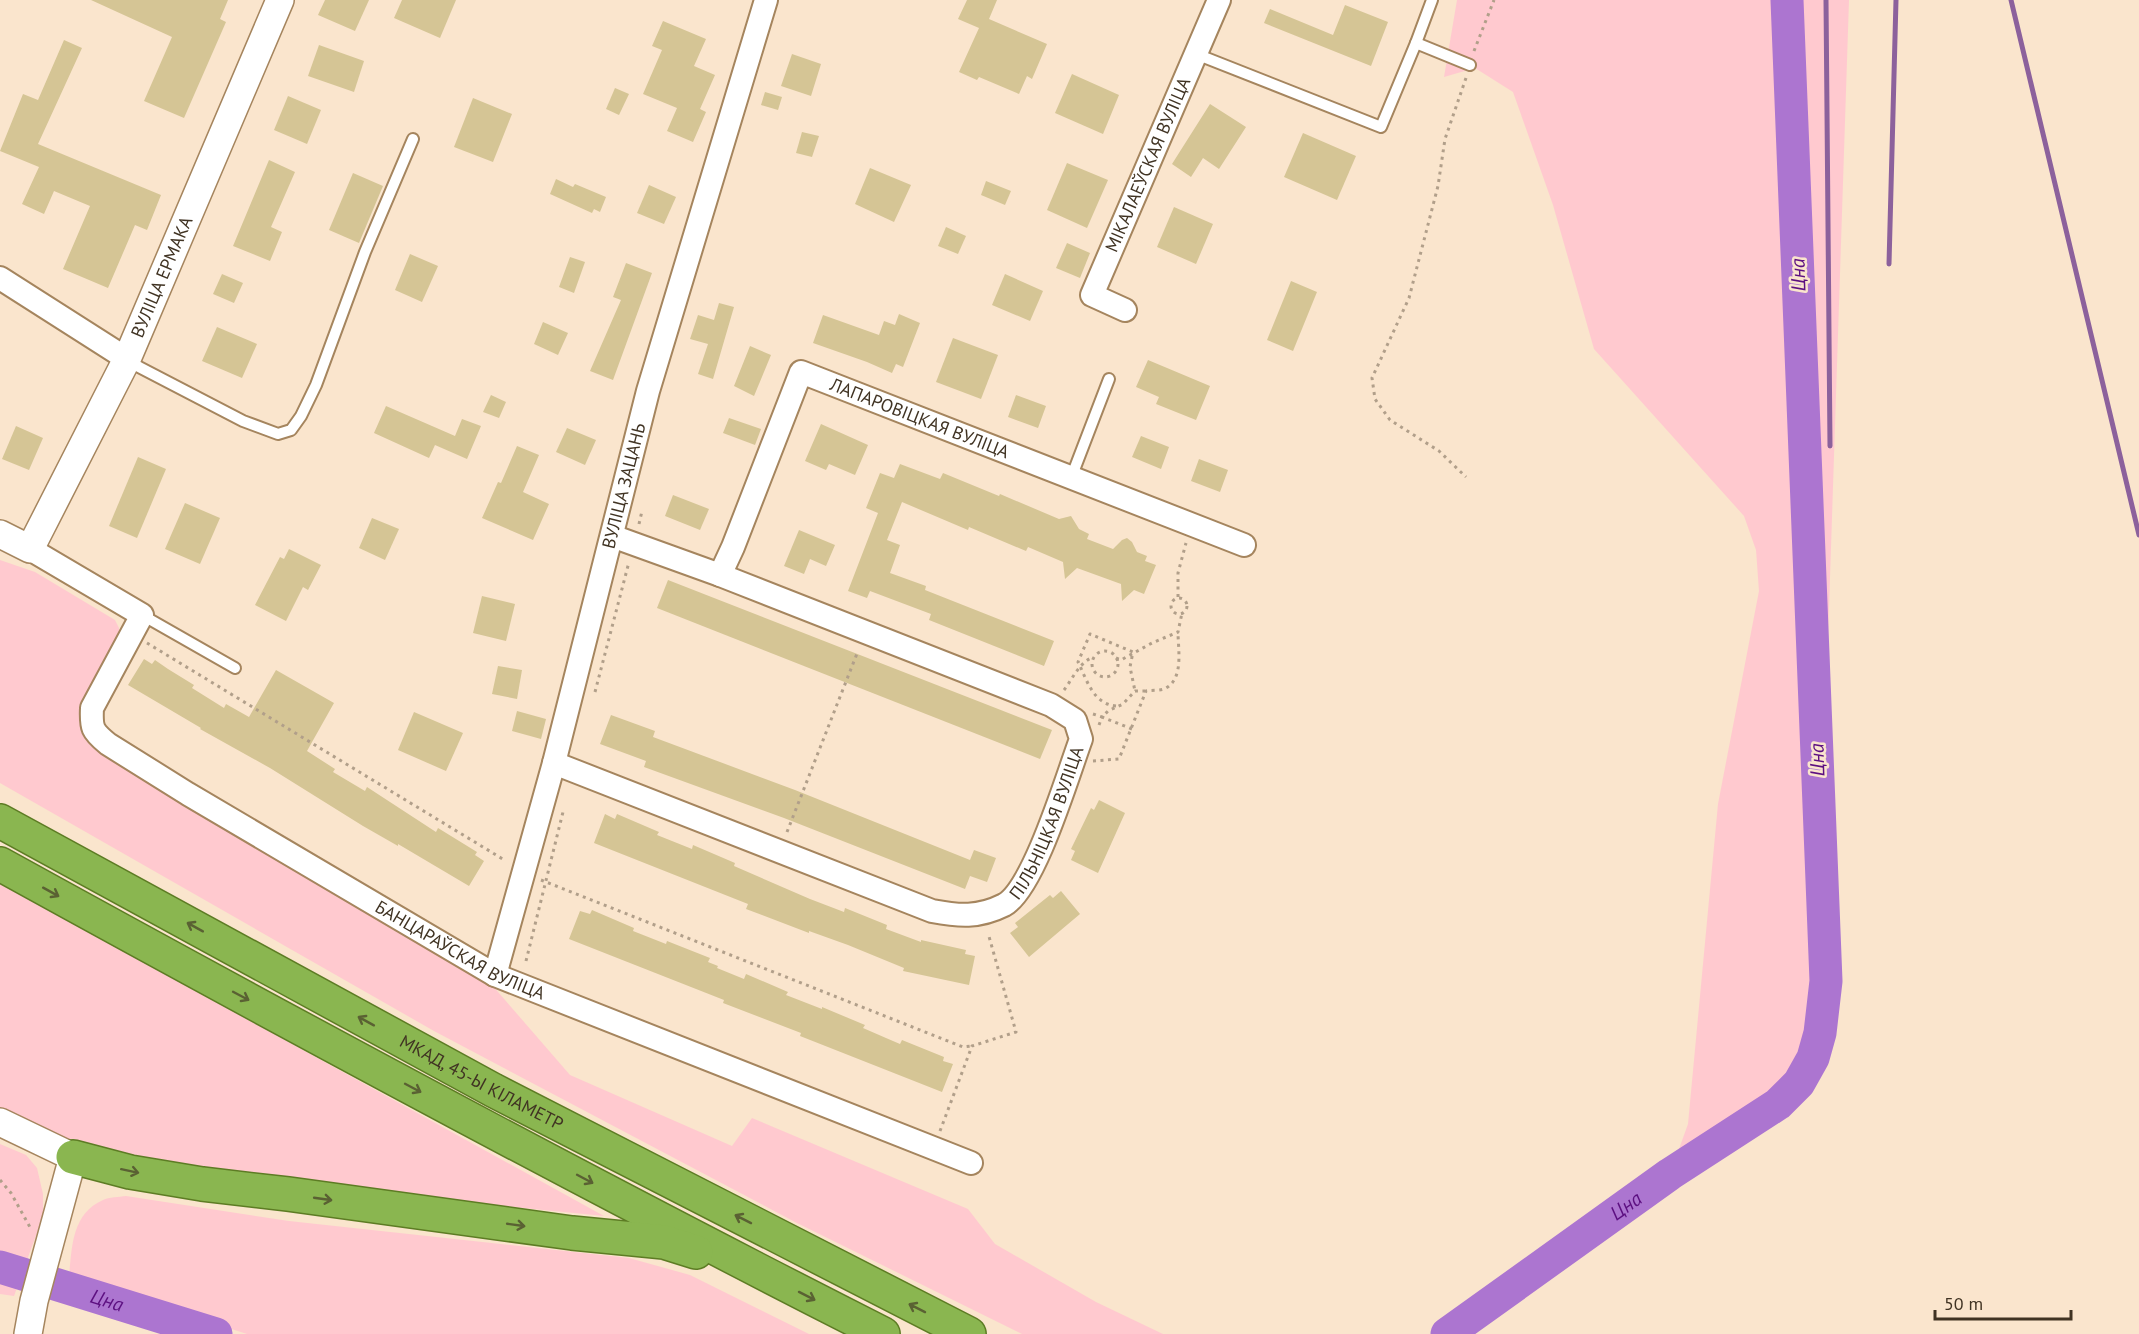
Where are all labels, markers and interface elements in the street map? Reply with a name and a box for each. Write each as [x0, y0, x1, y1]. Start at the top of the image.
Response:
street label: МІКАЛАЕЎСКАЯ ВУЛІЦА [1100, 73, 1196, 256]
street label: ВУЛІЦА ЕРМАКА [126, 212, 198, 341]
water label: Цна [1784, 258, 1812, 292]
street label: ЛАПАРОВІЦКАЯ ВУЛІЦА [826, 372, 1013, 463]
street label: ВУЛІЦА ЗАЦАНЬ [597, 420, 650, 551]
street label: ПІЛЬНІЦКАЯ ВУЛІЦА [1004, 743, 1089, 904]
water label: Цна [1803, 743, 1831, 777]
one-way arrow [42, 886, 59, 898]
street label: БАНЦАРАЎСКАЯ ВУЛІЦА [371, 895, 549, 1005]
one-way arrow [187, 921, 204, 933]
one-way arrow [231, 991, 249, 1002]
one-way arrow [358, 1015, 375, 1027]
street label: МКАД, 45-Ы КІЛАМЕТР [396, 1029, 567, 1135]
one-way arrow [404, 1082, 421, 1094]
one-way arrow [120, 1166, 139, 1177]
one-way arrow [576, 1173, 593, 1185]
water label: Цна [1605, 1185, 1647, 1226]
one-way arrow [312, 1193, 332, 1204]
one-way arrow [735, 1213, 752, 1225]
one-way arrow [506, 1220, 525, 1231]
water label: Цна [87, 1283, 127, 1318]
scale bar [1935, 1283, 2072, 1321]
one-way arrow [798, 1290, 815, 1302]
text: 50 m [1944, 1292, 1983, 1315]
one-way arrow [908, 1301, 926, 1313]

